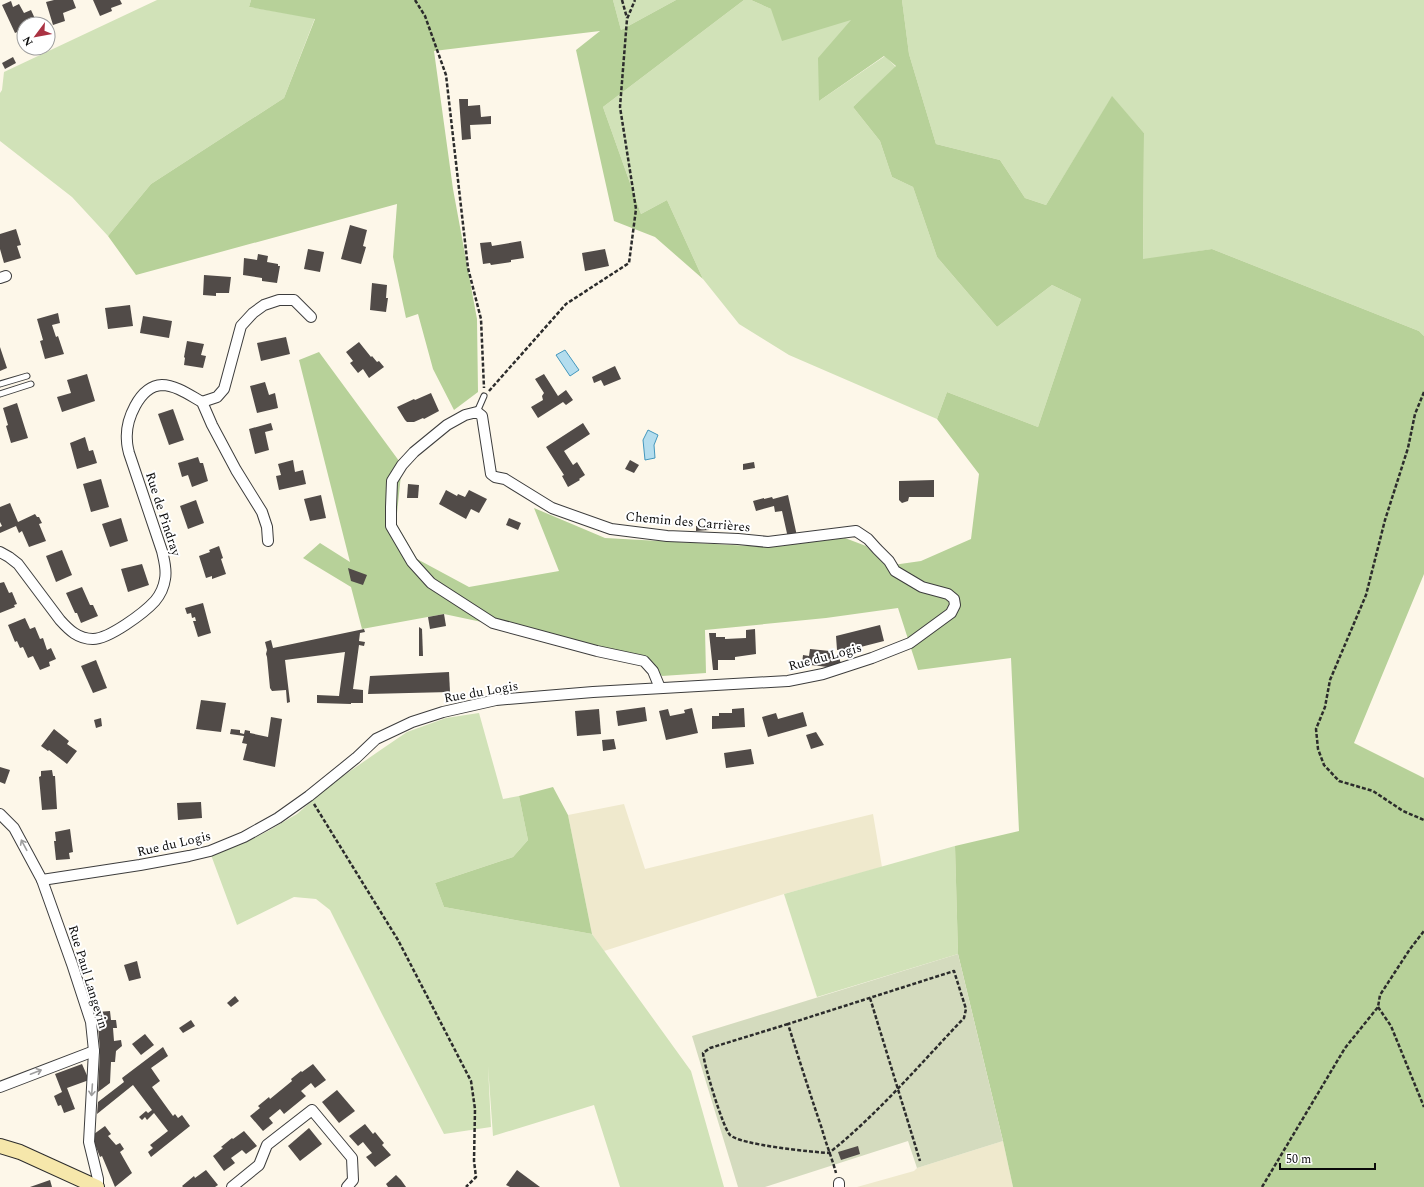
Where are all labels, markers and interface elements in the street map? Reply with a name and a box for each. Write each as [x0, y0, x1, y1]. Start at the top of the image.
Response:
north arrow [16, 16, 56, 56]
text: N [18, 33, 38, 49]
street label: Rue de Pindray [140, 469, 186, 559]
street label: Chemin des Carrières [625, 507, 751, 537]
street label: Rue du Logis [786, 638, 864, 676]
street label: Rue du Logis [442, 676, 520, 708]
street label: Rue du Logis [135, 826, 213, 862]
one-way arrow [20, 839, 28, 851]
street label: Rue Paul Langevin [63, 923, 113, 1032]
one-way arrow [30, 1068, 42, 1076]
one-way arrow [88, 1083, 95, 1096]
scale bar [1280, 1145, 1375, 1171]
text: 50 m [1286, 1150, 1311, 1169]

